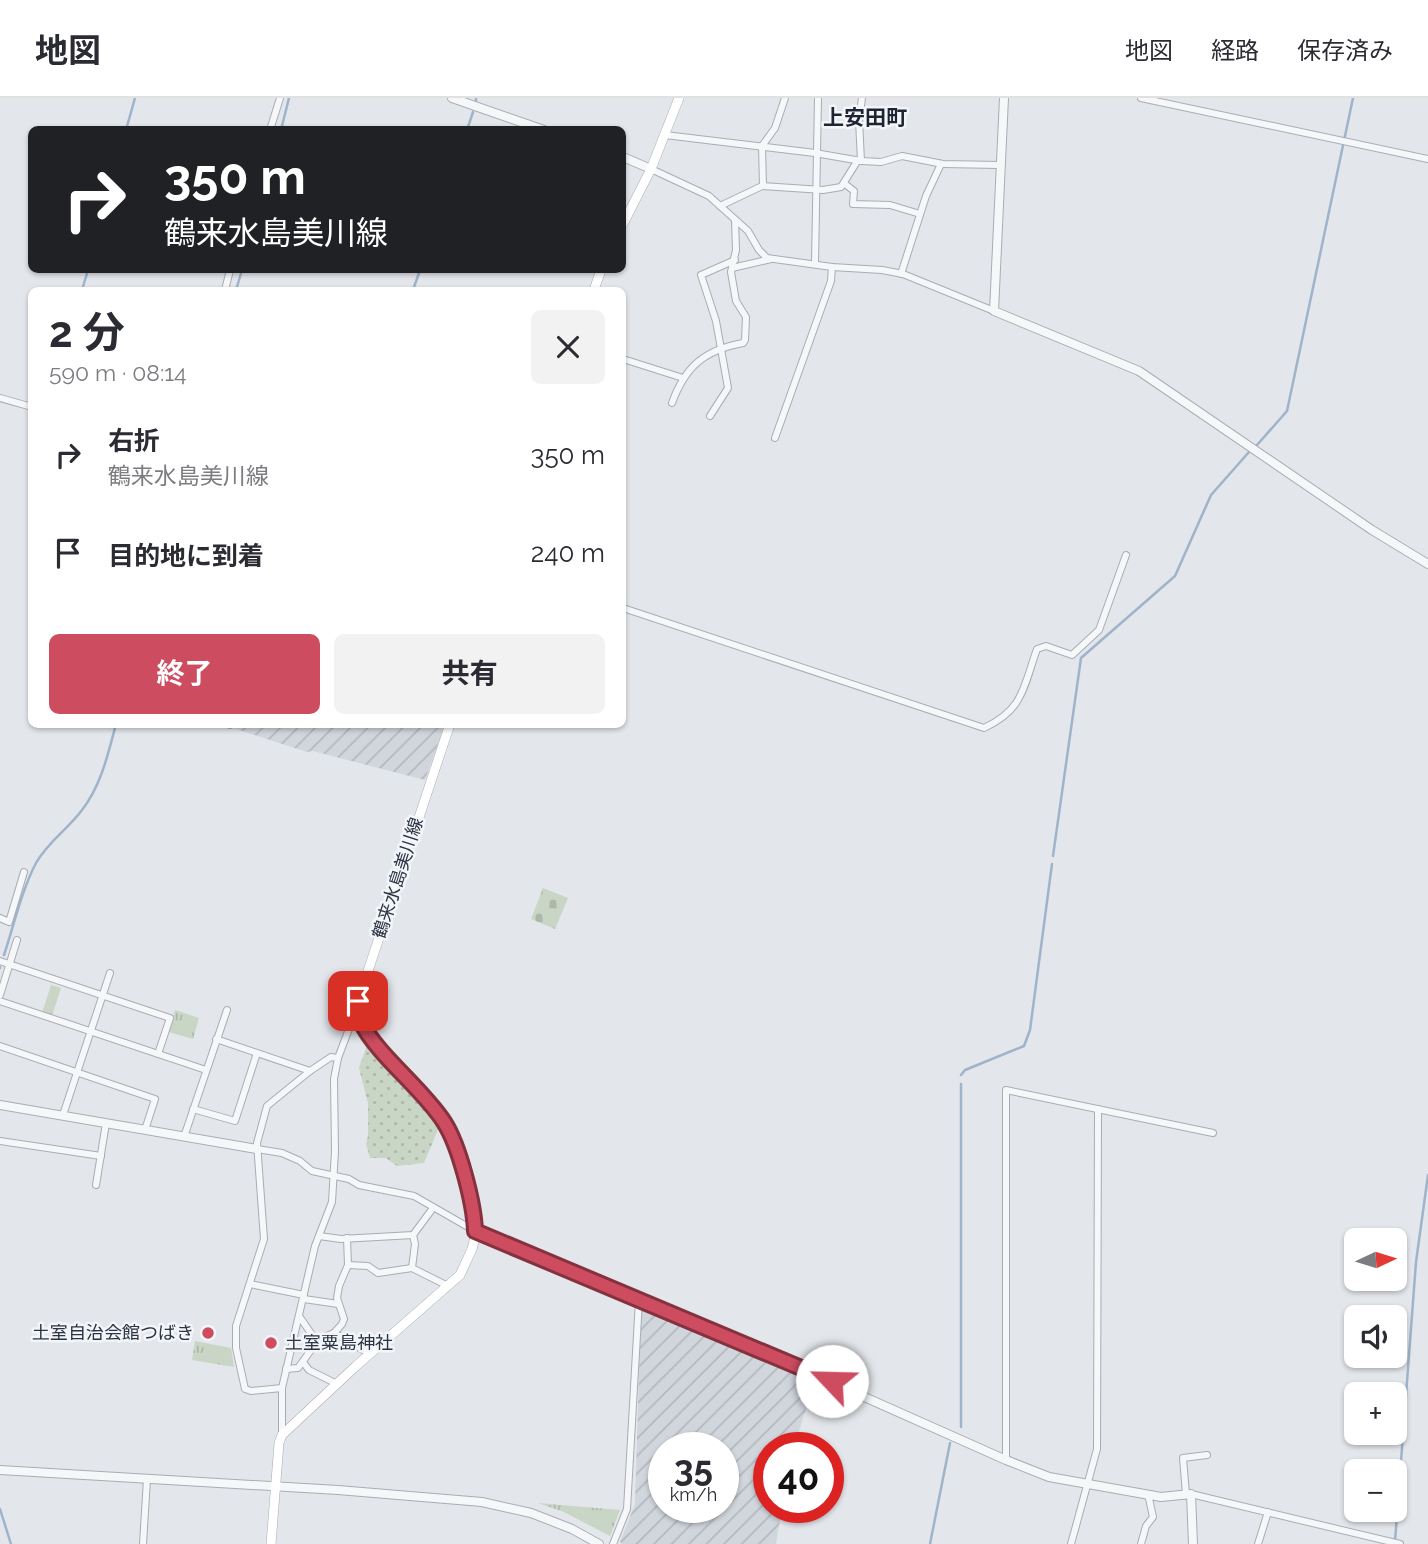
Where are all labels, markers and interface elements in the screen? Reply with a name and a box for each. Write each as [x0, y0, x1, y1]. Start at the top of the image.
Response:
text: 地図 [35, 31, 101, 70]
text: 地図 [1125, 36, 1173, 65]
text: 経路 [1211, 36, 1259, 65]
text: 保存済み [1297, 36, 1393, 65]
district label: 上安田町 [823, 105, 907, 130]
text: 350 m [164, 148, 306, 205]
icon: right [49, 154, 140, 245]
text: 鶴来水島美川線 [164, 214, 388, 251]
text: 2 分 [49, 308, 125, 357]
button: close [531, 310, 605, 384]
text: 590 m · 08:14 [49, 359, 187, 386]
text: 右折 [108, 426, 160, 456]
icon: right [49, 436, 87, 474]
text: 350 m [531, 440, 605, 470]
text: 鶴来水島美川線 [108, 462, 269, 489]
icon: arrive [49, 534, 87, 572]
text: 240 m [531, 538, 605, 568]
text: 目的地に到着 [108, 541, 264, 571]
button: 終了 [49, 634, 320, 714]
button: 共有 [334, 634, 605, 714]
street label: 鶴来水島美川線 [368, 815, 427, 941]
pin [328, 971, 388, 1031]
icon: arrive [339, 982, 377, 1020]
north arrow [1344, 1228, 1407, 1292]
map controls [1344, 1228, 1407, 1522]
button: sound [1344, 1305, 1407, 1368]
place label: 土室自治会館つばき [32, 1322, 194, 1343]
marker: 土室自治会館つばき [200, 1325, 216, 1341]
place label: 土室粟島神社 [285, 1332, 393, 1353]
marker: 土室粟島神社 [263, 1335, 279, 1351]
position arrow [795, 1344, 869, 1418]
button: + [1344, 1382, 1407, 1445]
speed limit sign: 40 [753, 1432, 844, 1523]
text: 35 [674, 1448, 713, 1489]
button: − [1344, 1459, 1407, 1522]
text: km/h [670, 1484, 717, 1505]

